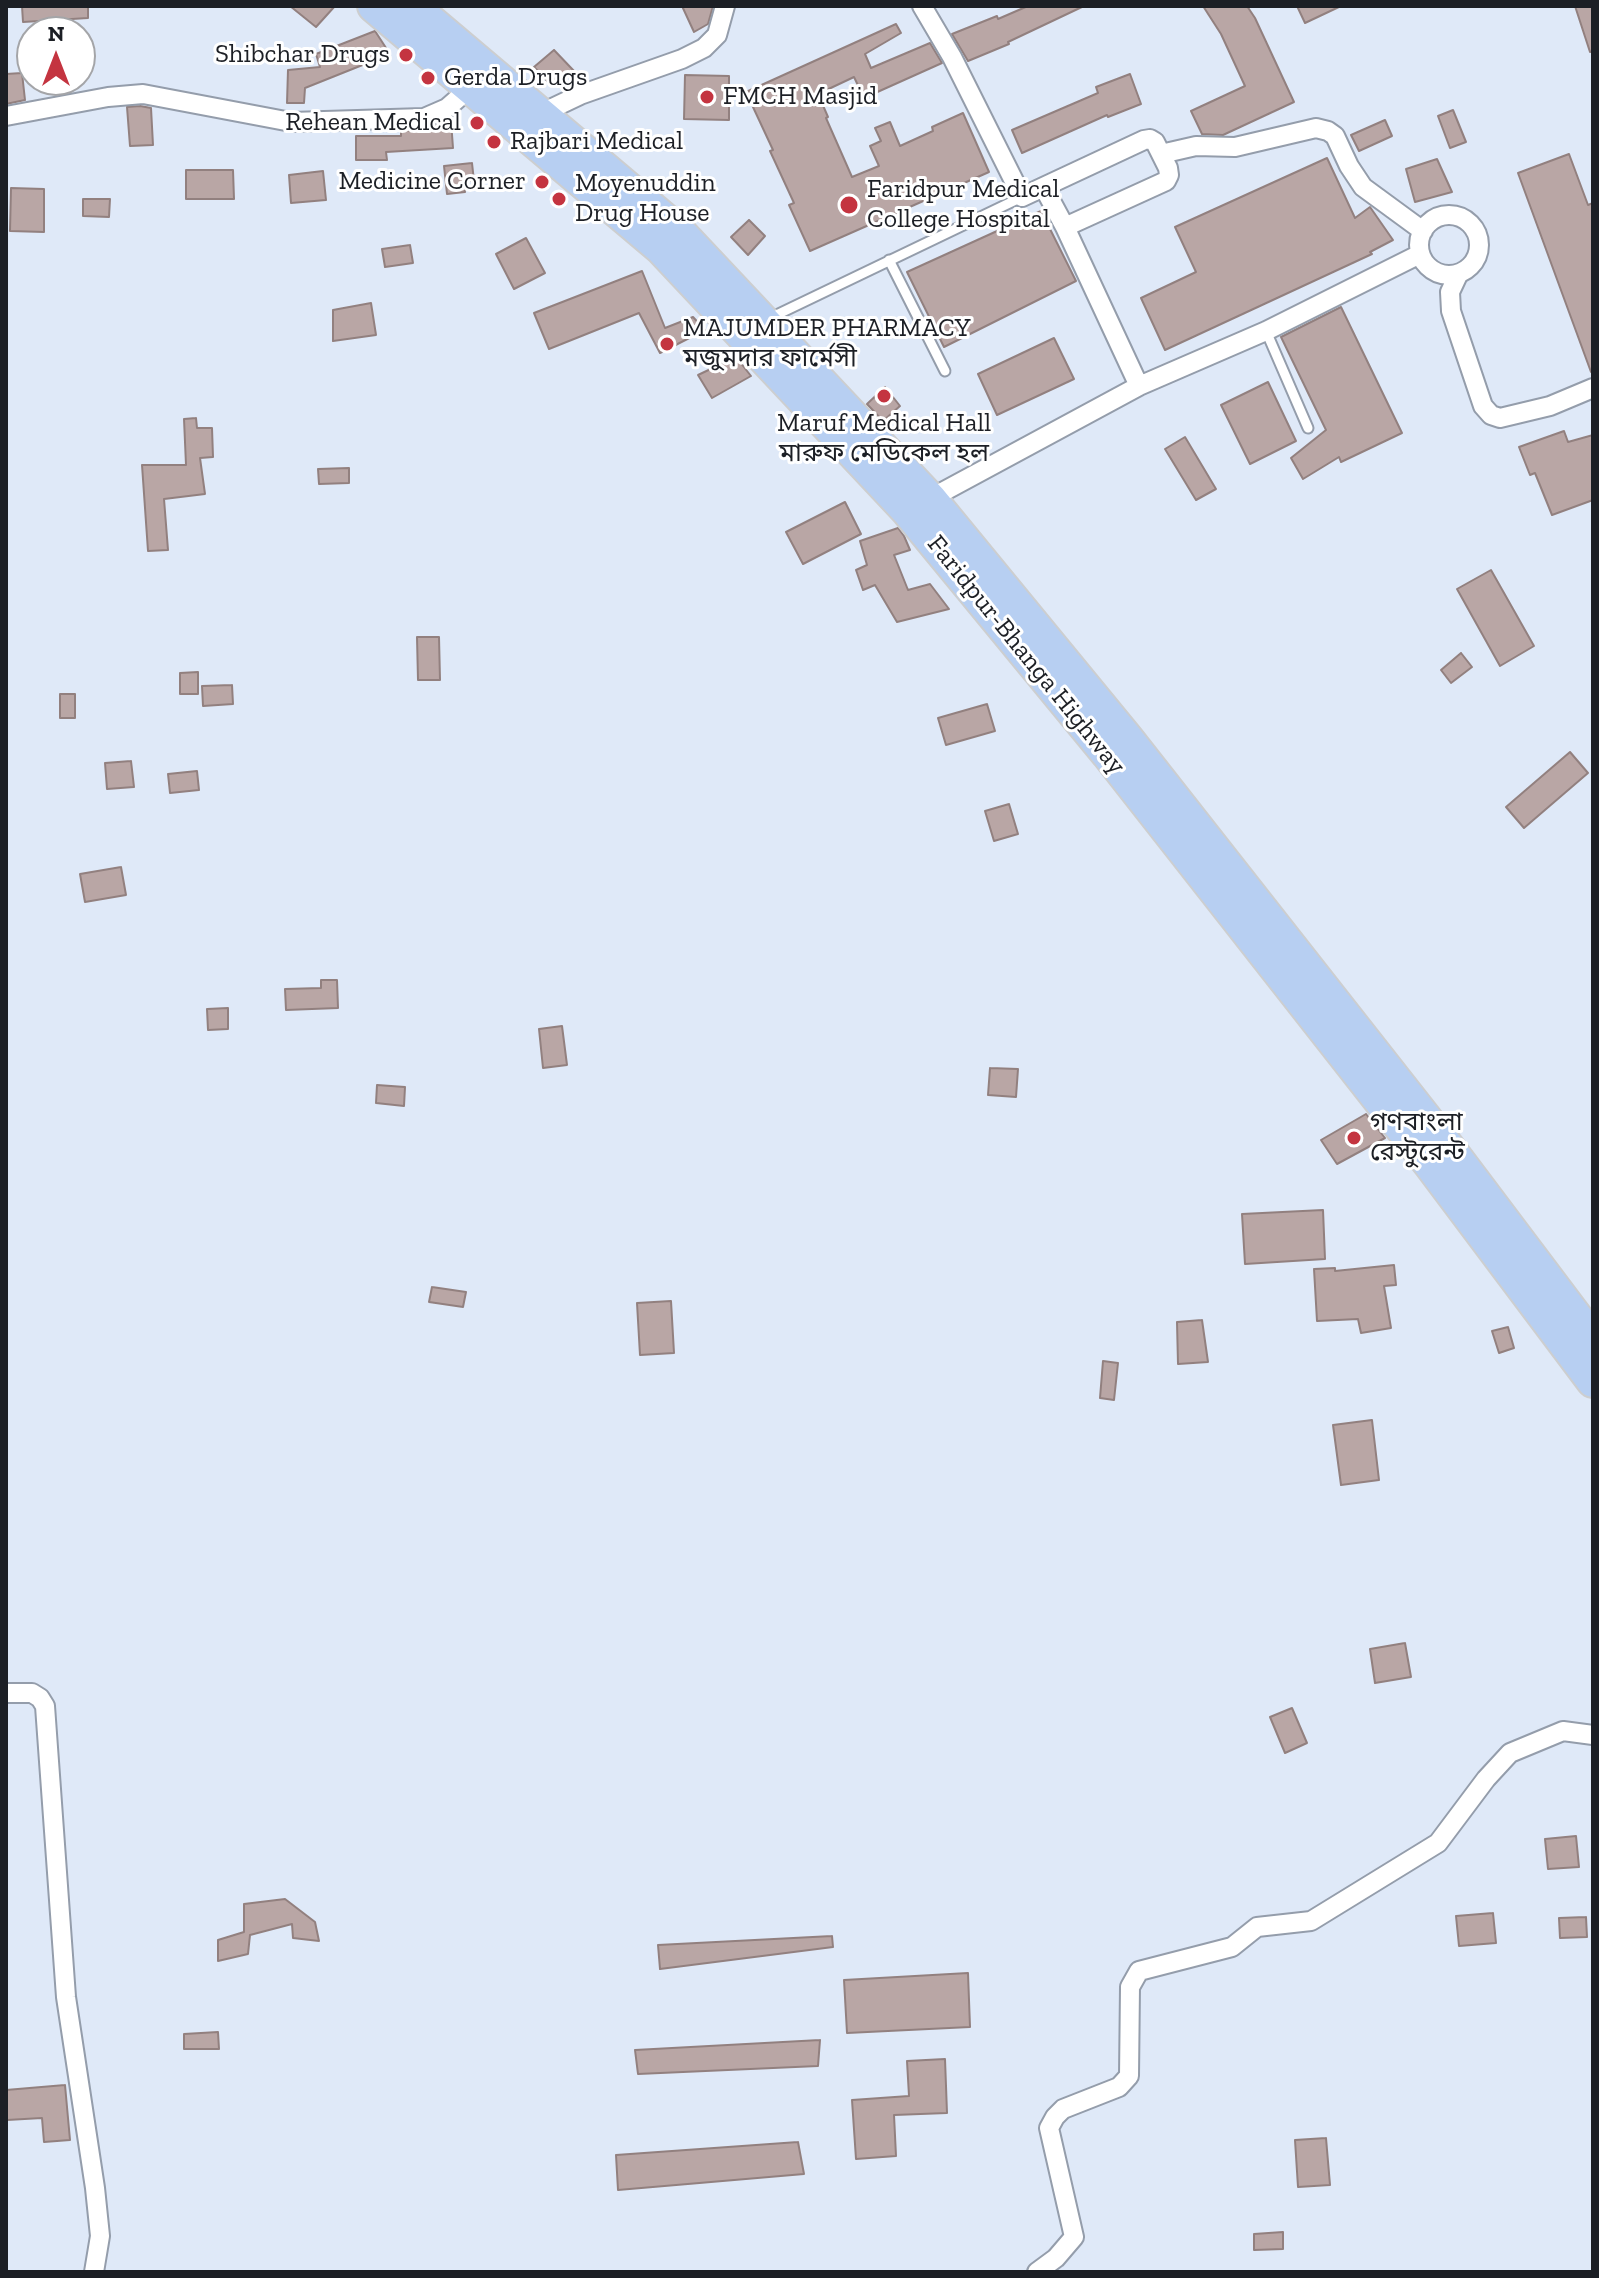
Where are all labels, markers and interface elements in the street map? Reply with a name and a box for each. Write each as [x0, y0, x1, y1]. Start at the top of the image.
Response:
north arrow [16, 16, 96, 96]
text: N [48, 20, 64, 47]
place label: Shibchar Drugs [215, 39, 390, 71]
marker: Shibchar Drugs [397, 46, 415, 64]
place label: Gerda Drugs [444, 62, 587, 94]
marker: Gerda Drugs [419, 69, 437, 87]
place label: FMCH Masjid [723, 81, 877, 113]
marker: FMCH Masjid [698, 88, 716, 106]
place label: Rehean Medical [285, 107, 461, 139]
marker: Rehean Medical [468, 114, 486, 132]
place label: Rajbari Medical [510, 126, 683, 158]
marker: Rajbari Medical [485, 133, 503, 151]
place label: Medicine Corner [338, 166, 526, 198]
place label: Moyenuddin Drug House [575, 168, 716, 230]
marker: Medicine Corner [533, 173, 551, 191]
place label: Faridpur Medical College Hospital [867, 174, 1060, 236]
marker: Moyenuddin Drug House [550, 190, 568, 208]
marker: Faridpur Medical College Hospital [838, 194, 860, 216]
place label: MAJUMDER PHARMACY মজুমদার ফার্মেসী [683, 313, 971, 374]
marker: MAJUMDER PHARMACY মজুমদার ফার্মেসী [658, 335, 676, 353]
marker: Maruf Medical Hall মারুফ মেডিকেল হল [875, 387, 893, 405]
place label: Maruf Medical Hall মারুফ মেডিকেল হল [777, 408, 991, 470]
street label: Faridpur-Bhanga Highway [920, 529, 1132, 781]
place label: গণবাংলা রেস্টুরেন্ট [1370, 1107, 1465, 1168]
marker: গণবাংলা রেস্টুরেন্ট [1345, 1129, 1363, 1147]

